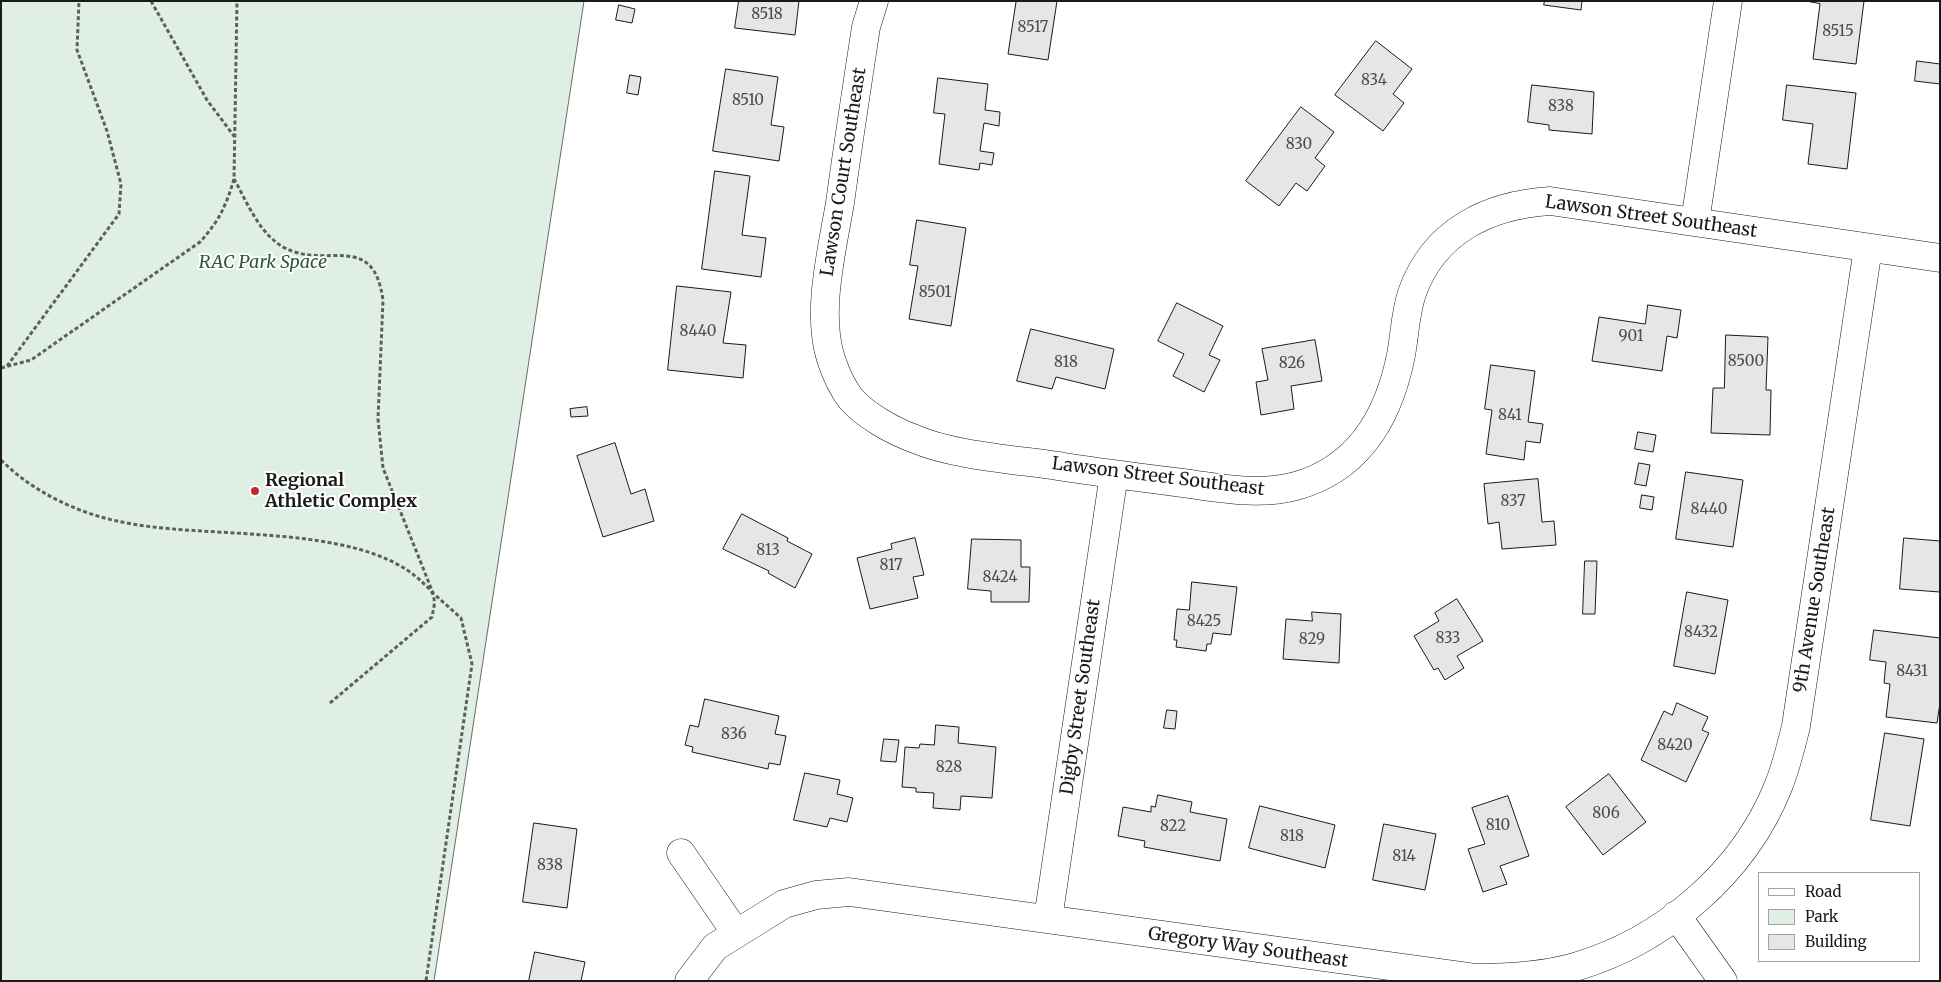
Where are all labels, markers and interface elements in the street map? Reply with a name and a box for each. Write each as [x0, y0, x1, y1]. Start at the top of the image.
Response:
house number: 8518 [751, 6, 783, 24]
house number: 8517 [1018, 19, 1048, 37]
house number: 8515 [1822, 23, 1854, 41]
street label: Lawson Court Southeast [817, 66, 871, 278]
house number: 834 [1361, 72, 1387, 90]
house number: 8510 [732, 92, 764, 110]
house number: 838 [1548, 98, 1574, 116]
house number: 830 [1286, 136, 1312, 154]
street label: Lawson Street Southeast [1544, 191, 1758, 243]
park label: RAC Park Space [199, 252, 327, 274]
house number: 8501 [919, 284, 951, 302]
house number: 8440 [680, 323, 716, 341]
house number: 901 [1619, 328, 1643, 346]
house number: 8500 [1728, 353, 1764, 371]
house number: 818 [1054, 354, 1078, 372]
house number: 826 [1279, 355, 1305, 373]
house number: 841 [1498, 407, 1522, 425]
street label: Lawson Street Southeast [1050, 453, 1266, 501]
place label: Regional Athletic Complex [265, 470, 417, 512]
marker: Regional Athletic Complex [249, 485, 261, 497]
house number: 837 [1500, 493, 1526, 511]
house number: 8440 [1691, 501, 1727, 519]
street label: 9th Avenue Southeast [1790, 506, 1840, 694]
house number: 813 [756, 542, 780, 560]
house number: 817 [880, 557, 902, 575]
house number: 8424 [982, 569, 1018, 587]
street label: Digby Street Southeast [1057, 598, 1105, 796]
house number: 8425 [1187, 613, 1221, 631]
house number: 8432 [1684, 624, 1718, 642]
house number: 833 [1436, 630, 1460, 648]
house number: 829 [1299, 631, 1325, 649]
house number: 8431 [1896, 663, 1928, 681]
house number: 836 [721, 726, 747, 744]
house number: 8420 [1657, 737, 1693, 755]
house number: 828 [936, 759, 962, 777]
house number: 806 [1592, 805, 1620, 823]
house number: 810 [1486, 817, 1510, 835]
house number: 822 [1160, 818, 1186, 836]
house number: 818 [1280, 828, 1304, 846]
house number: 814 [1392, 848, 1416, 866]
house number: 838 [537, 857, 563, 875]
legend [1758, 872, 1921, 962]
text: Road [1805, 882, 1841, 901]
text: Park [1805, 907, 1838, 926]
street label: Gregory Way Southeast [1147, 923, 1349, 973]
text: Building [1805, 932, 1867, 951]

